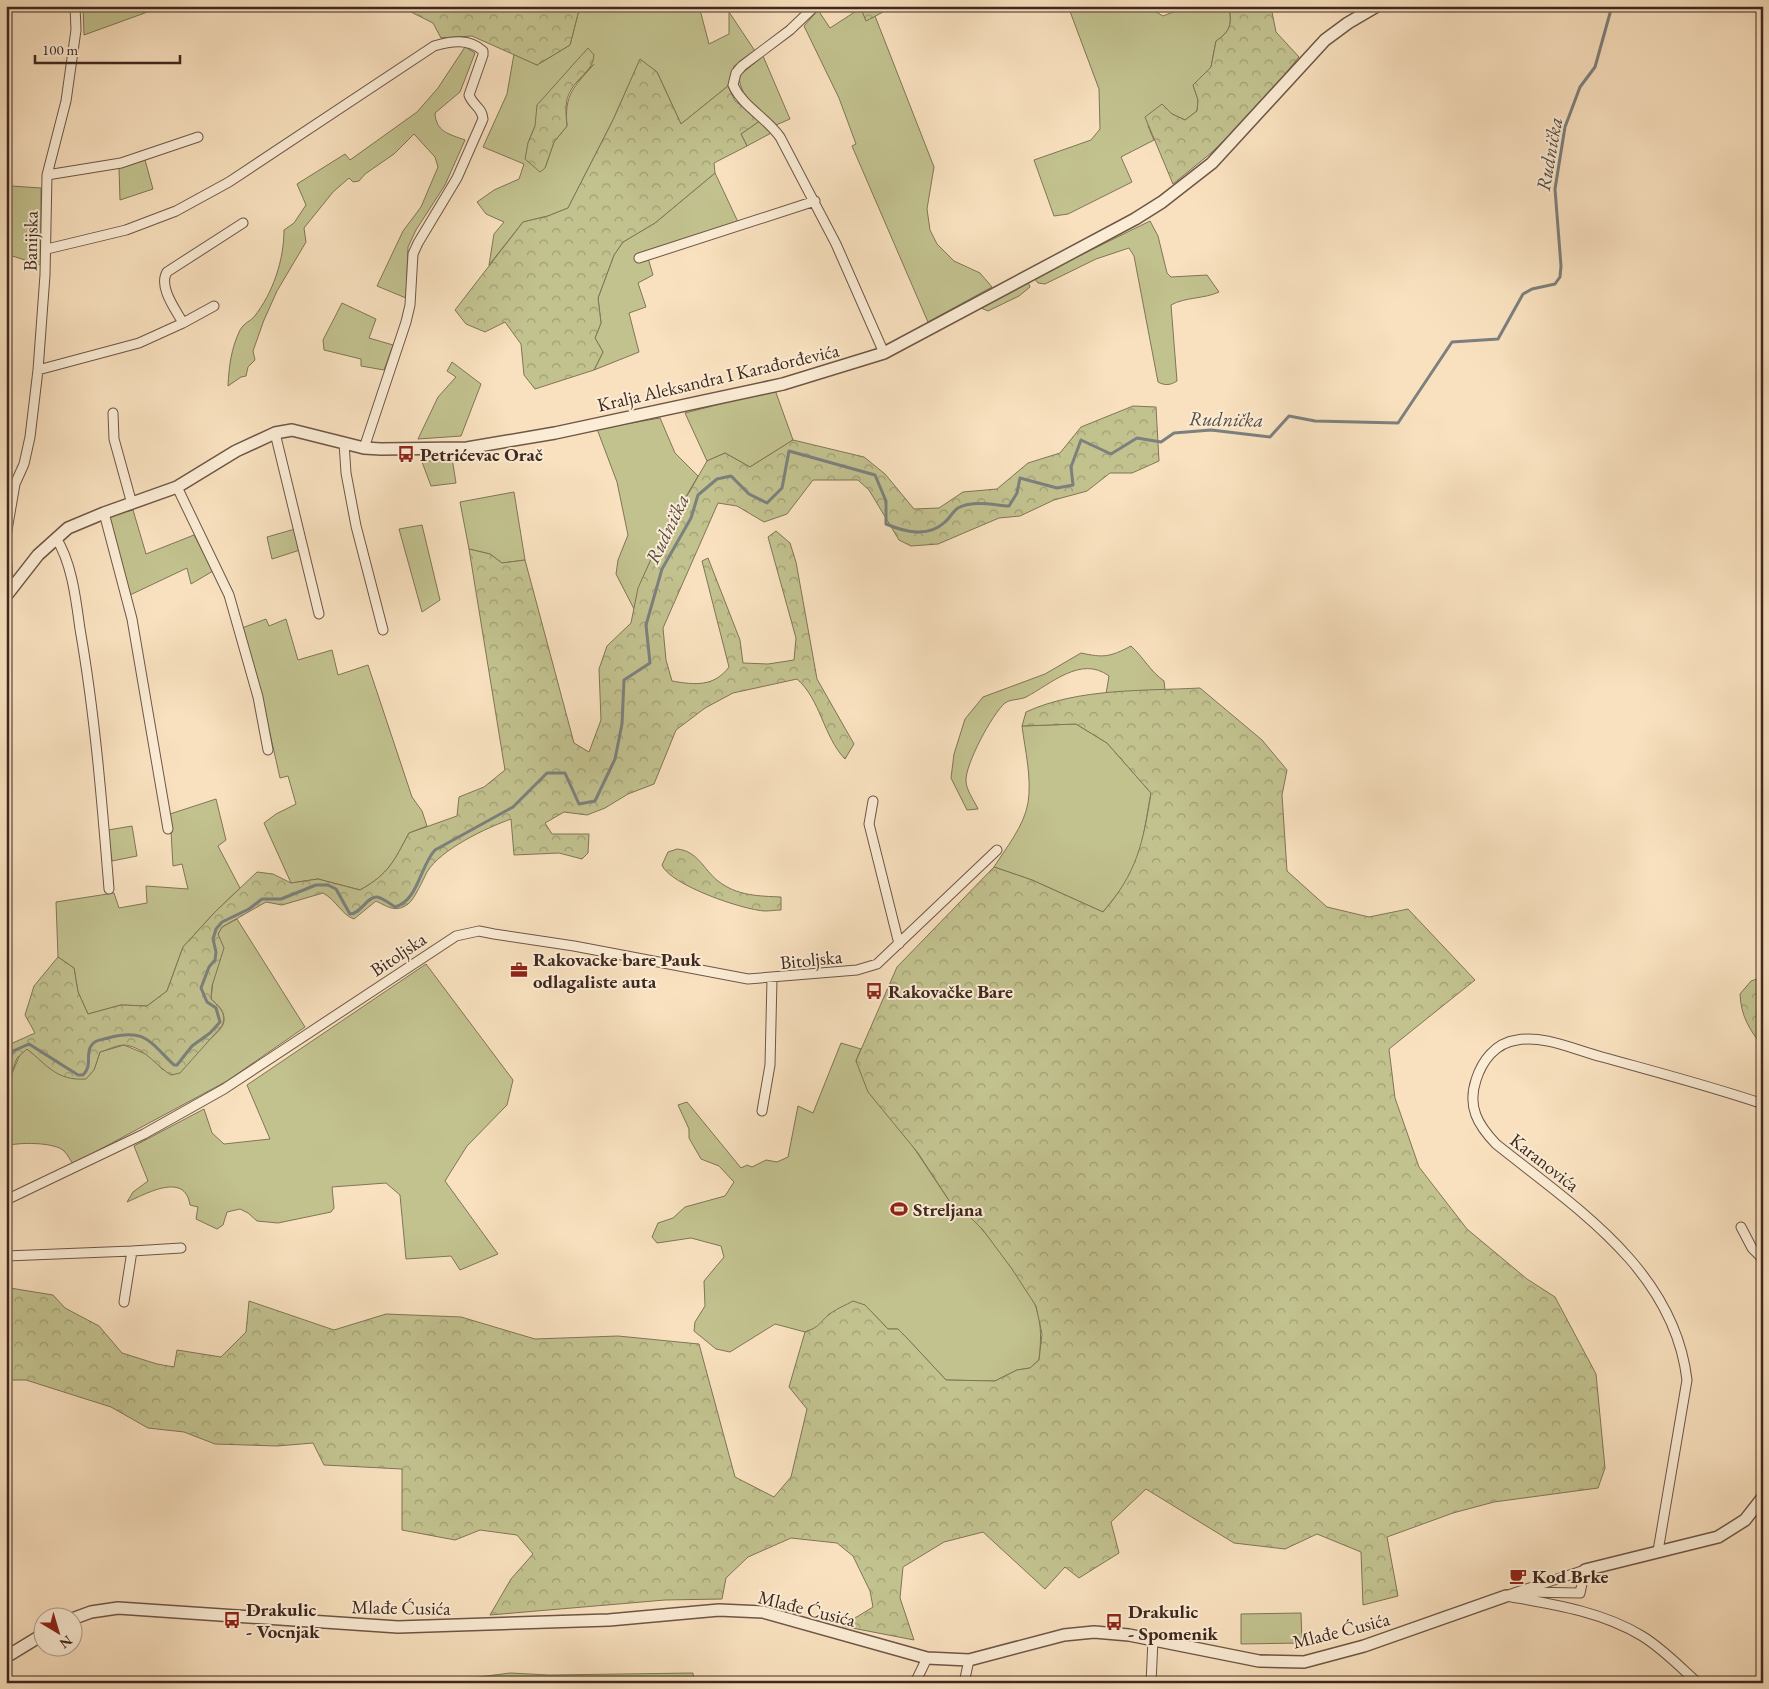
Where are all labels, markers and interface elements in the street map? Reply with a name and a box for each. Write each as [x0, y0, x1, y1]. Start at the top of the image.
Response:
scale bar [35, 32, 180, 64]
text: 100 m [42, 40, 79, 59]
water label: Rudnička [1530, 115, 1568, 193]
street label: Banijska [17, 210, 44, 271]
street label: Kralja Aleksandra I Karađorđevića [595, 337, 842, 417]
water label: Rudnička [1188, 405, 1264, 433]
place label: Petrićevac Orač [420, 442, 543, 467]
bus stop icon: Petrićevac Orač [396, 444, 416, 464]
water label: Rudnička [639, 490, 695, 568]
street label: Bitoljska [365, 926, 431, 982]
street label: Bitoljska [779, 944, 844, 975]
place label: Rakovacke bare Pauk odlagaliste auta [533, 947, 702, 994]
office icon: Rakovacke bare Pauk odlagaliste auta [509, 960, 529, 980]
place label: Rakovačke Bare [888, 979, 1013, 1004]
bus stop icon: Rakovačke Bare [864, 981, 884, 1001]
street label: Karanovića [1505, 1127, 1585, 1198]
place label: Streljana [913, 1197, 984, 1222]
sports icon: Streljana [889, 1199, 909, 1219]
place label: Kod Brke [1532, 1564, 1608, 1589]
cafe icon: Kod Brke [1508, 1566, 1528, 1586]
street label: Mlađe Ćusića [756, 1584, 859, 1633]
street label: Mlađe Ćusića [351, 1594, 451, 1621]
place label: Drakulic - Vocnjak [246, 1597, 320, 1644]
place label: Drakulic - Spomenik [1128, 1599, 1219, 1646]
north arrow [32, 1606, 82, 1656]
street label: Mlađe Ćusića [1290, 1606, 1393, 1655]
bus stop icon: Drakulic - Vocnjak [222, 1610, 242, 1630]
bus stop icon: Drakulic - Spomenik [1104, 1612, 1124, 1632]
text: N [55, 1632, 76, 1653]

